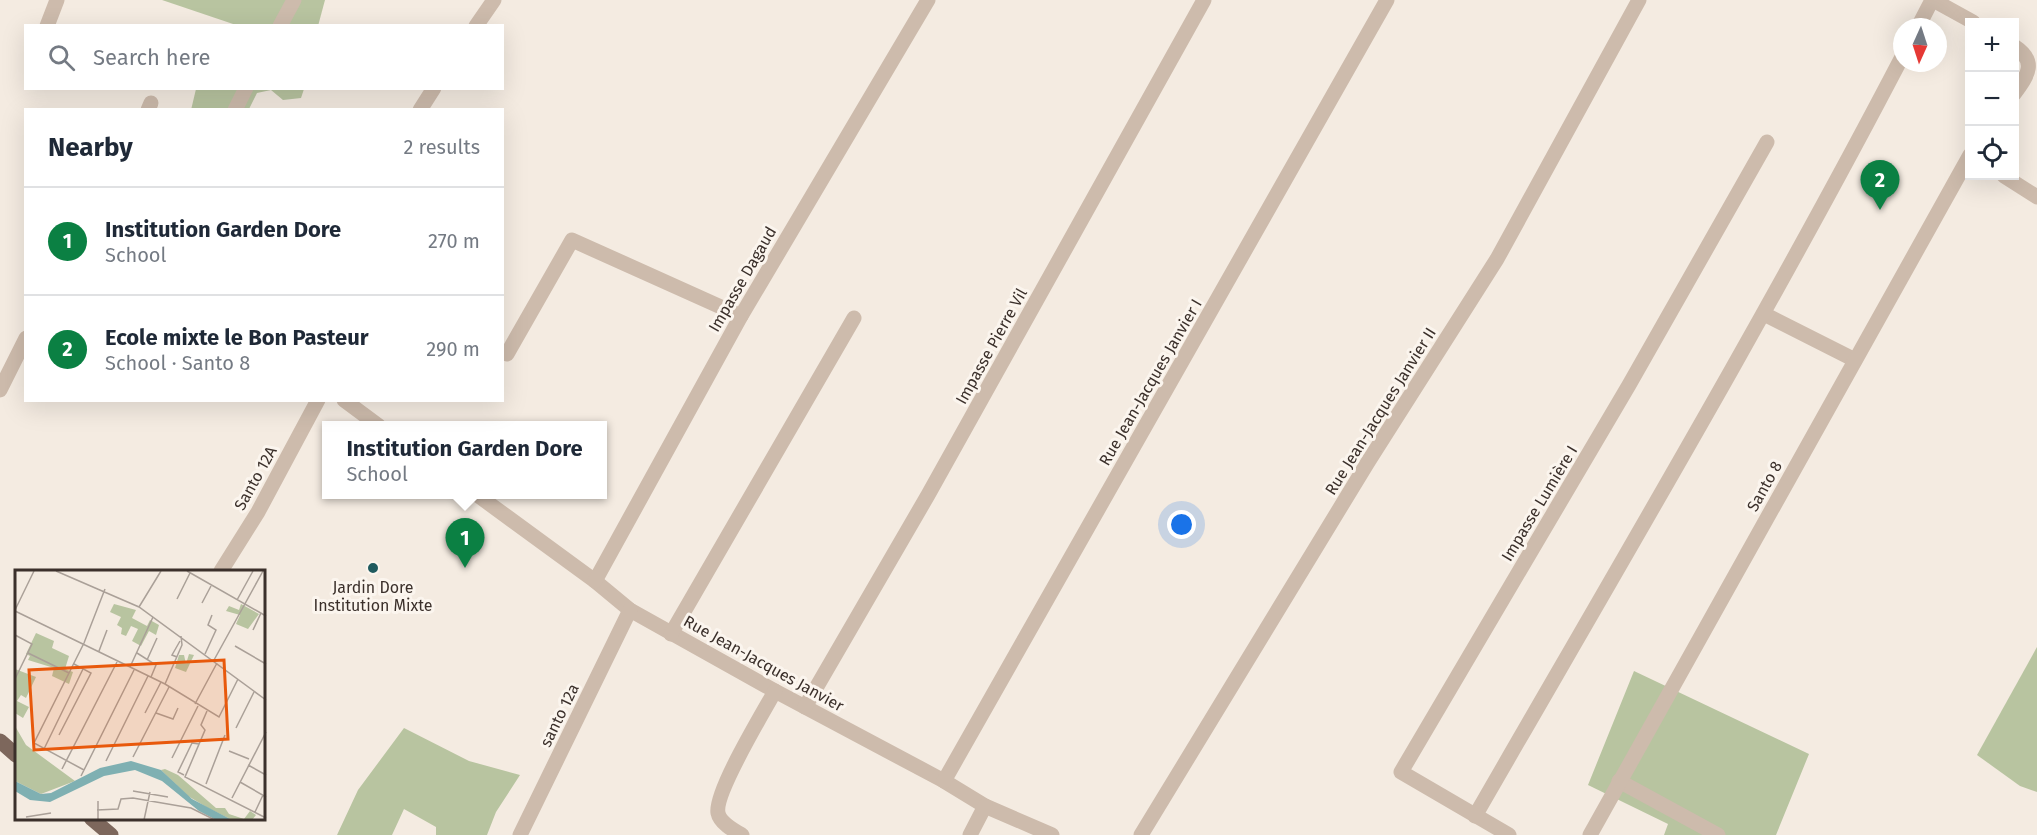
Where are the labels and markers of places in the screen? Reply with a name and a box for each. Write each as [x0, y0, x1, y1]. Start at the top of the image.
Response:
pin: 2 [1860, 160, 1900, 210]
pin: 1 [446, 518, 484, 568]
marker: Jardin Dore Institution Mixte [366, 561, 380, 575]
place label: Jardin Dore Institution Mixte [313, 578, 433, 615]

